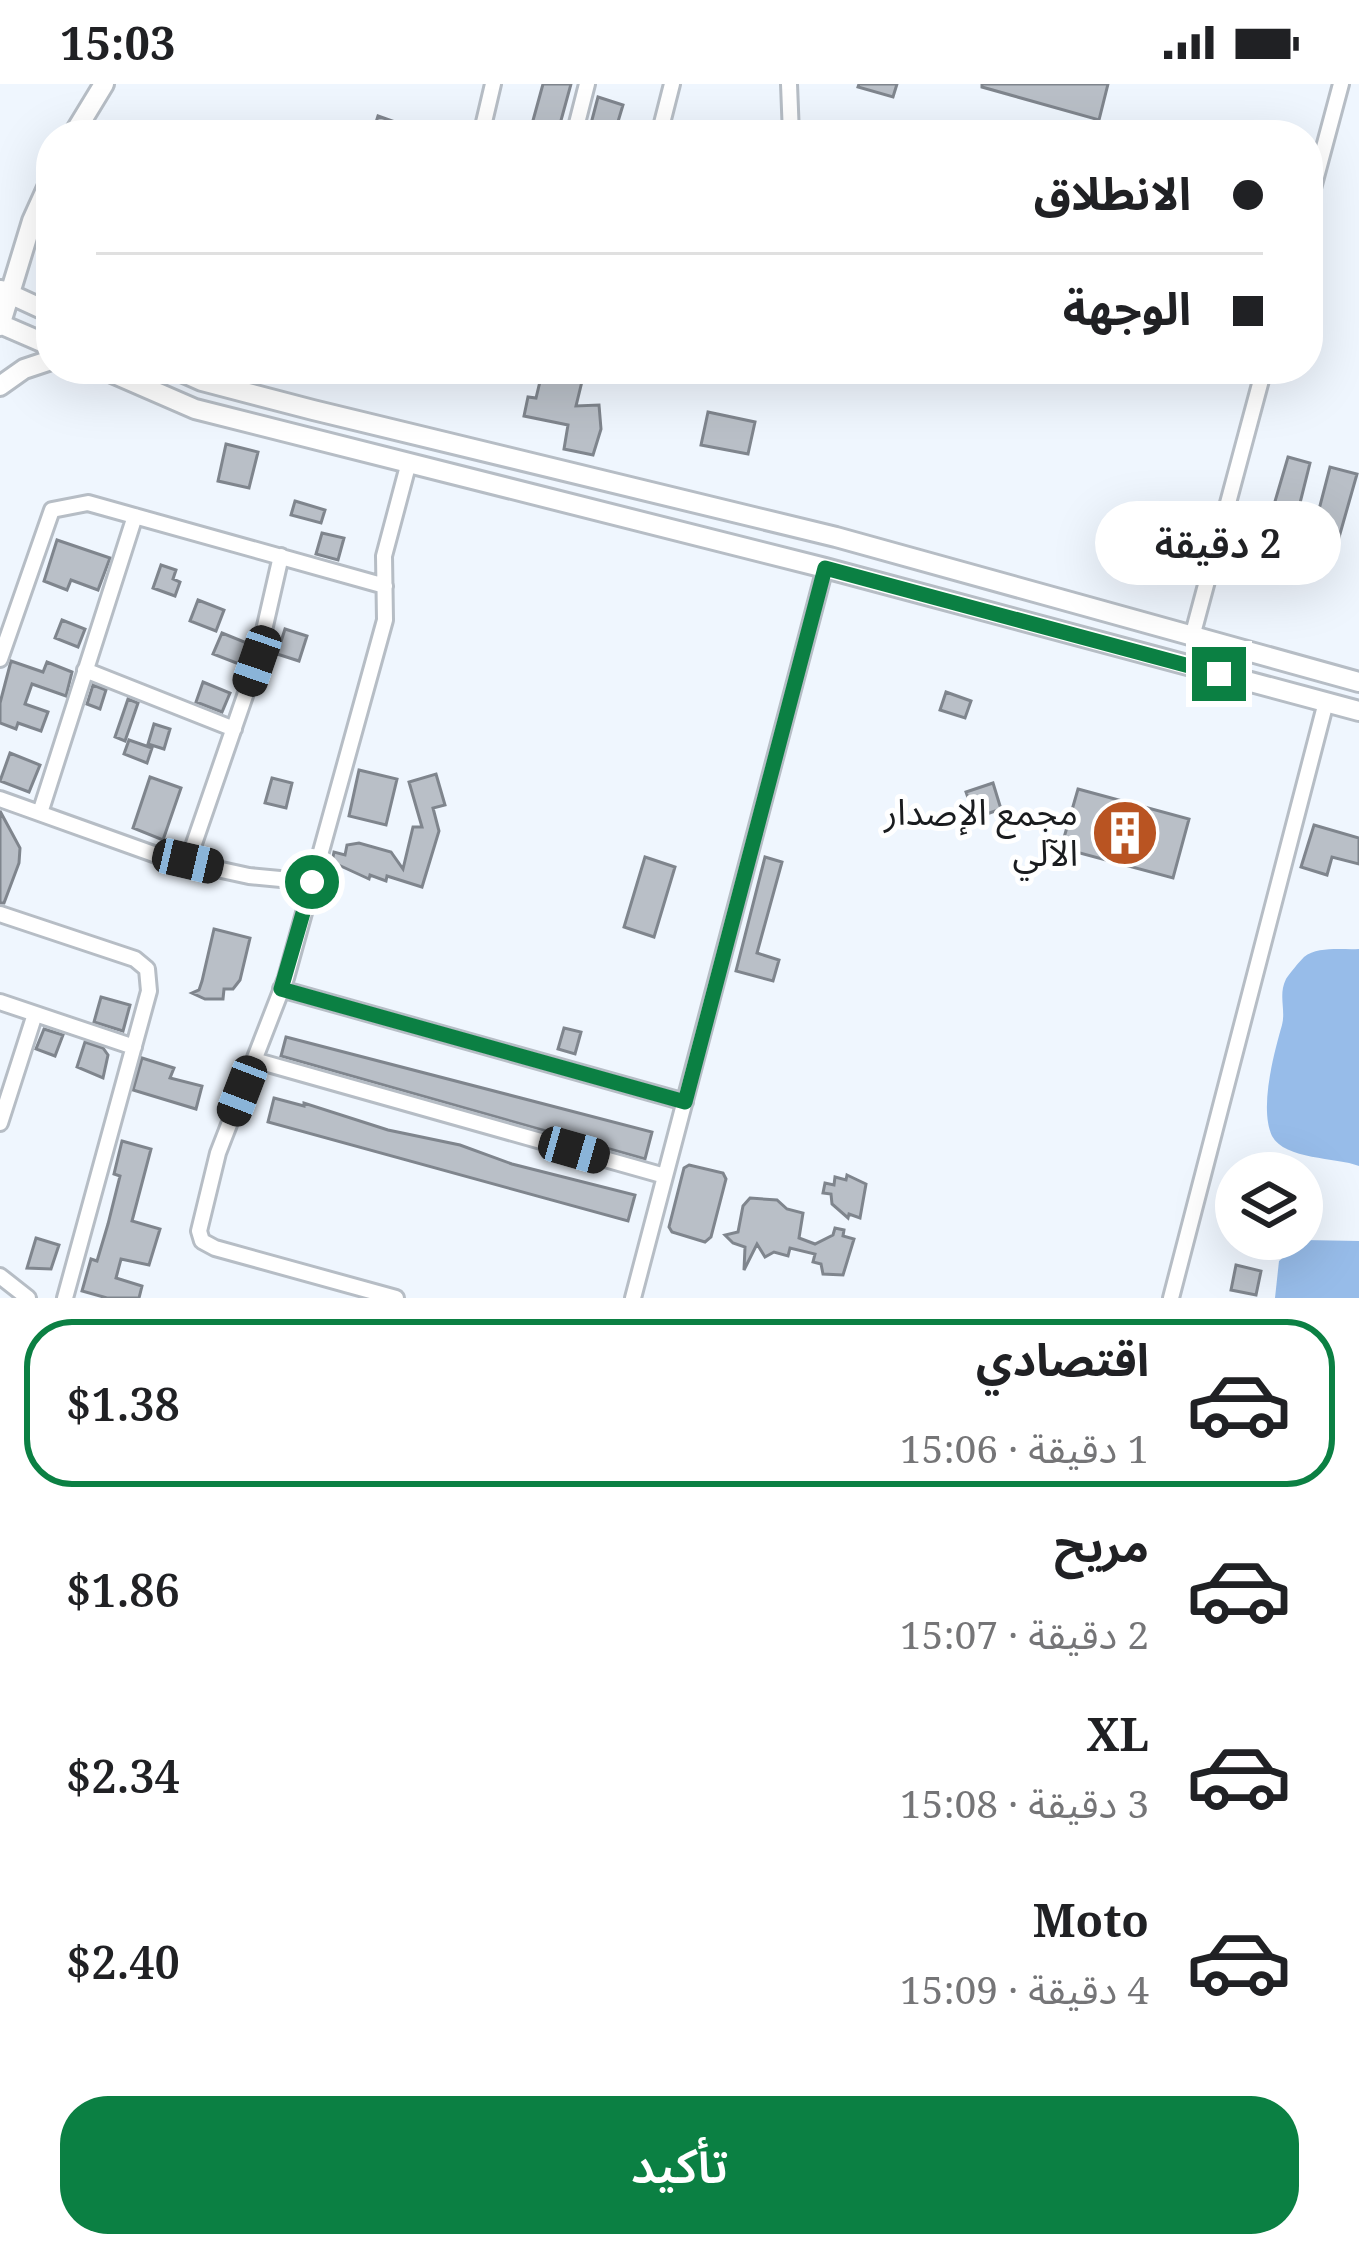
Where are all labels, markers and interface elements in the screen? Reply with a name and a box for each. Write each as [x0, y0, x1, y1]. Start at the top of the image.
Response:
text: 15:03 [60, 12, 175, 73]
text: الانطلاق [1034, 162, 1191, 223]
text: الوجهة [1063, 277, 1191, 338]
callout: 2 دقيقة [1096, 500, 1342, 584]
text: 2 دقيقة [1155, 516, 1281, 569]
car [228, 621, 286, 701]
route end [1192, 647, 1246, 701]
place label: مجمع الإصدار الآلي [883, 787, 1078, 881]
building icon: مجمع الإصدار الآلي [1090, 798, 1160, 868]
car [149, 835, 227, 887]
route start [285, 855, 339, 909]
car [212, 1051, 272, 1131]
car [534, 1123, 614, 1177]
map controls [1215, 1152, 1323, 1260]
button: layers [1215, 1152, 1323, 1260]
text: اقتصادي [976, 1328, 1149, 1389]
icon: car [1185, 1349, 1293, 1457]
text: $1.38 [66, 1373, 180, 1434]
text: 1 دقيقة · 15:06 [900, 1421, 1149, 1474]
text: مريح [1054, 1514, 1149, 1575]
icon: car [1185, 1535, 1293, 1643]
text: $1.86 [66, 1559, 180, 1620]
text: 2 دقيقة · 15:07 [900, 1607, 1149, 1660]
text: XL [1087, 1703, 1149, 1764]
icon: car [1185, 1721, 1293, 1829]
text: $2.34 [66, 1745, 180, 1806]
text: 3 دقيقة · 15:08 [900, 1776, 1149, 1829]
text: Moto [1033, 1889, 1149, 1950]
icon: car [1185, 1907, 1293, 2015]
text: $2.40 [66, 1931, 180, 1992]
text: 4 دقيقة · 15:09 [900, 1962, 1149, 2015]
button: تأكيد [60, 2096, 1299, 2234]

